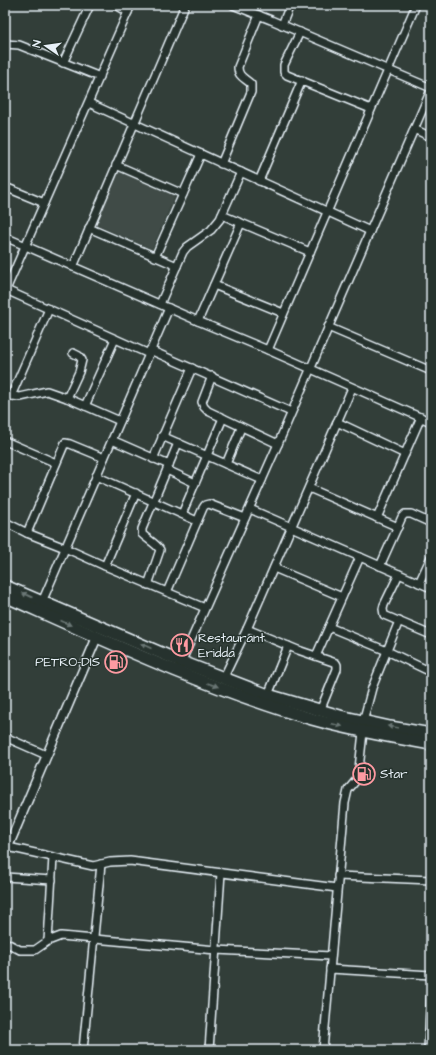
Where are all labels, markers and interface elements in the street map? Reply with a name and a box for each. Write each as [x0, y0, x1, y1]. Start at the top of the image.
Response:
north arrow [26, 26, 66, 66]
text: N [29, 39, 45, 49]
one-way arrow [21, 592, 32, 598]
one-way arrow [61, 621, 73, 627]
place label: Restaurant Eridda [198, 629, 266, 662]
restaurant icon: Restaurant Eridda [169, 632, 195, 658]
one-way arrow [140, 643, 152, 649]
fuel station icon: PETRO-DIS [103, 649, 129, 675]
place label: PETRO-DIS [35, 653, 100, 671]
one-way arrow [207, 683, 219, 689]
one-way arrow [331, 722, 343, 728]
one-way arrow [386, 724, 399, 730]
fuel station icon: Star [351, 761, 377, 787]
place label: Star [380, 765, 407, 783]

